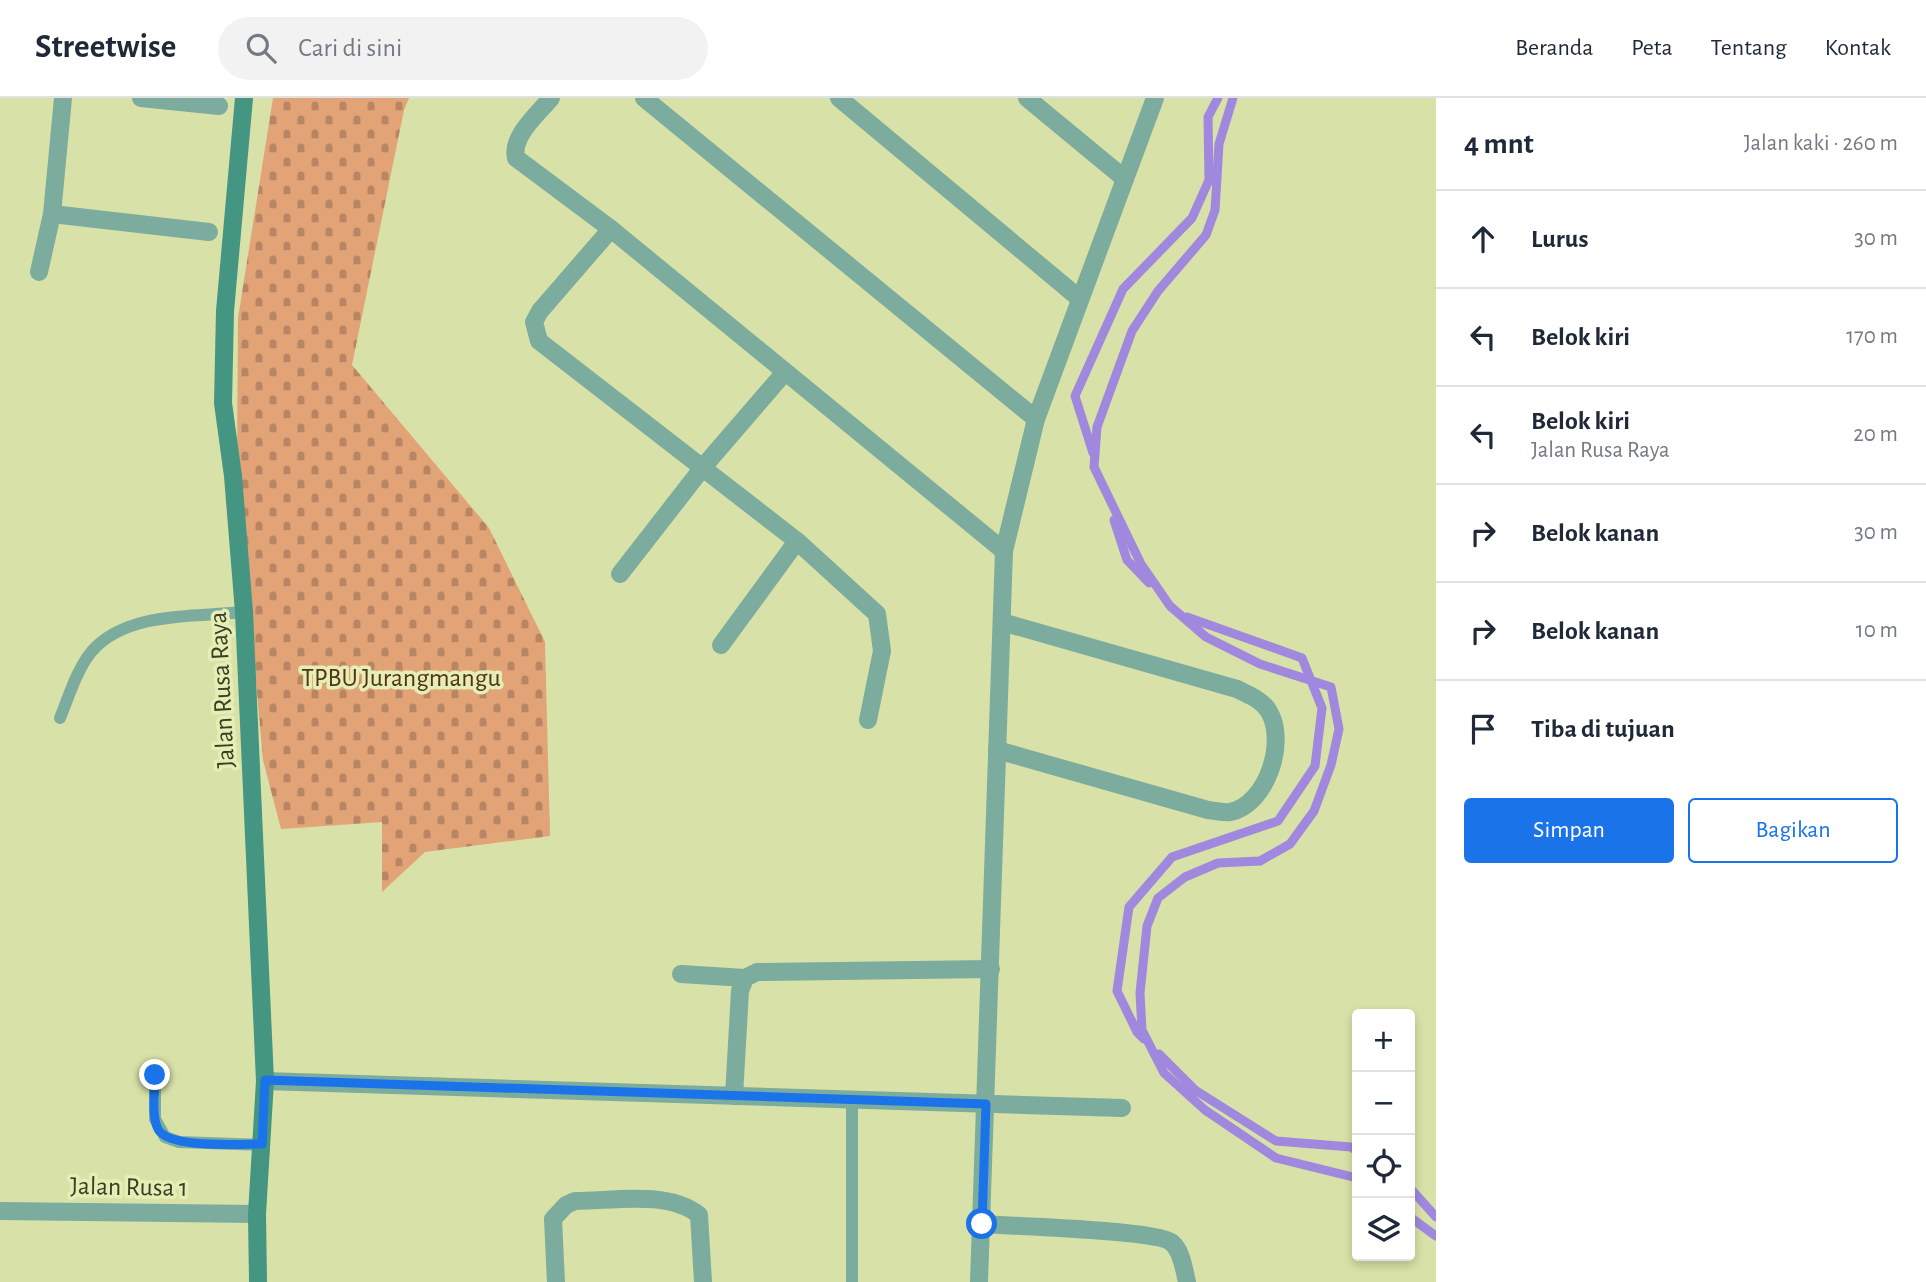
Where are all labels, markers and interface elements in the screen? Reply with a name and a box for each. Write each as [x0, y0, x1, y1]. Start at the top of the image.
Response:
search box [218, 17, 708, 80]
icon: search [242, 29, 280, 67]
text: Streetwise [35, 31, 176, 64]
text: Cari di sini [298, 35, 402, 61]
text: Beranda [1515, 36, 1593, 60]
text: Peta [1631, 36, 1673, 60]
text: Tentang [1711, 36, 1787, 60]
text: Kontak [1825, 36, 1891, 60]
text: 4 mnt [1464, 129, 1534, 159]
text: Jalan kaki · 260 m [1744, 132, 1898, 155]
icon: ahead [1464, 220, 1502, 258]
text: Lurus [1531, 226, 1588, 252]
text: 30 m [1854, 227, 1898, 250]
icon: left [1464, 318, 1502, 356]
text: Belok kiri [1531, 324, 1630, 350]
text: 170 m [1846, 325, 1898, 348]
text: Belok kiri [1531, 408, 1630, 434]
icon: left [1464, 416, 1502, 454]
text: 20 m [1853, 423, 1898, 446]
text: Jalan Rusa Raya [1531, 439, 1670, 462]
icon: right [1464, 514, 1502, 552]
text: Belok kanan [1531, 520, 1659, 546]
text: 30 m [1854, 521, 1898, 544]
street label: Jalan Rusa Raya [205, 611, 239, 769]
icon: right [1464, 612, 1502, 650]
text: Belok kanan [1531, 618, 1659, 644]
text: 10 m [1856, 619, 1898, 642]
park label: TPBU Jurangmangu [301, 665, 501, 691]
icon: arrive [1464, 710, 1502, 748]
text: Tiba di tujuan [1531, 716, 1675, 742]
button: Simpan [1464, 798, 1674, 863]
button: Bagikan [1688, 798, 1898, 863]
map controls [1352, 1009, 1415, 1261]
button: + [1352, 1009, 1415, 1072]
route end [139, 1059, 170, 1090]
button: − [1352, 1072, 1415, 1135]
button: locate [1352, 1135, 1415, 1198]
street label: Jalan Rusa 1 [70, 1173, 188, 1201]
button: layers [1352, 1198, 1415, 1261]
route start [966, 1208, 997, 1239]

